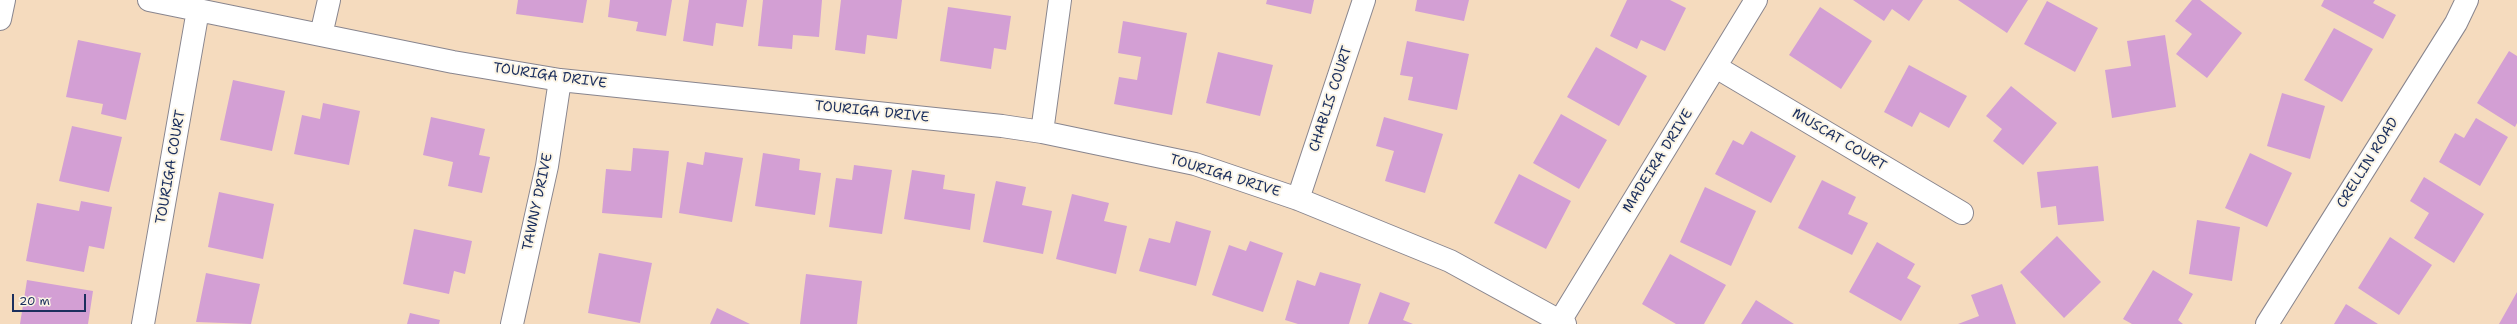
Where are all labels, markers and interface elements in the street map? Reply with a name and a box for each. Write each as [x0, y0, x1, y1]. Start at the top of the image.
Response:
street label: CHABLIS COURT [1306, 44, 1356, 154]
street label: TOURIGA DRIVE [492, 60, 608, 92]
street label: TOURIGA DRIVE [814, 98, 930, 126]
street label: MUSCAT COURT [1789, 105, 1889, 175]
street label: MADEIRA DRIVE [1619, 106, 1697, 216]
street label: TOURIGA COURT [153, 109, 189, 225]
street label: CRELLIN ROAD [2334, 115, 2402, 211]
street label: TOURIGA DRIVE [1168, 151, 1282, 201]
street label: TAWNY DRIVE [519, 152, 557, 252]
scale bar [14, 286, 88, 312]
text: 20 m [19, 293, 50, 309]

